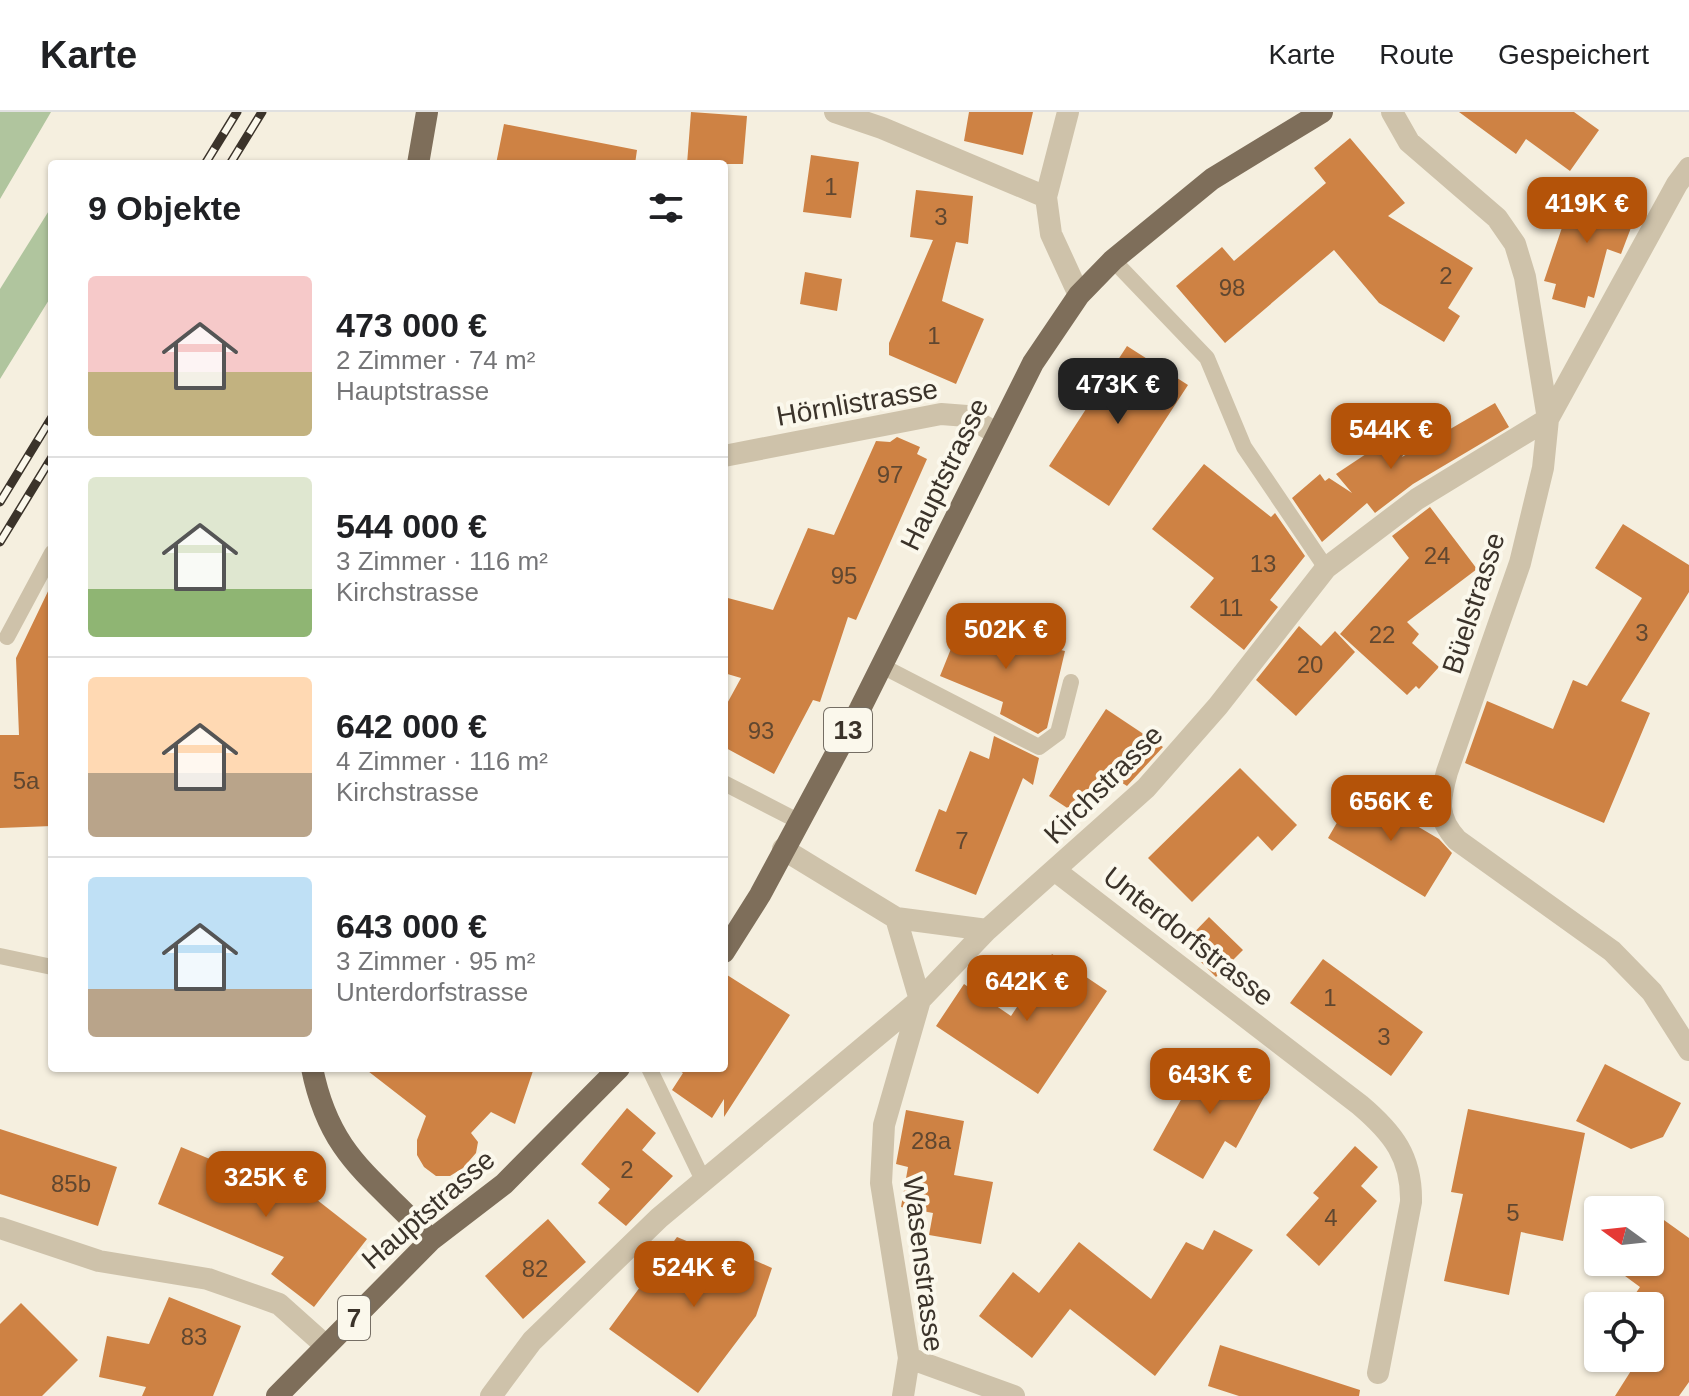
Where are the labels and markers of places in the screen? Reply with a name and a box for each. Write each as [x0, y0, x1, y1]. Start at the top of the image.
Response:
pin: 419K € [1522, 177, 1652, 245]
pin: 473K € [1053, 358, 1183, 426]
pin: 544K € [1326, 403, 1456, 471]
pin: 502K € [941, 603, 1071, 671]
pin: 656K € [1326, 775, 1456, 843]
pin: 642K € [962, 955, 1092, 1023]
pin: 643K € [1145, 1048, 1275, 1116]
pin: 325K € [201, 1151, 331, 1219]
pin: 524K € [629, 1241, 759, 1309]

